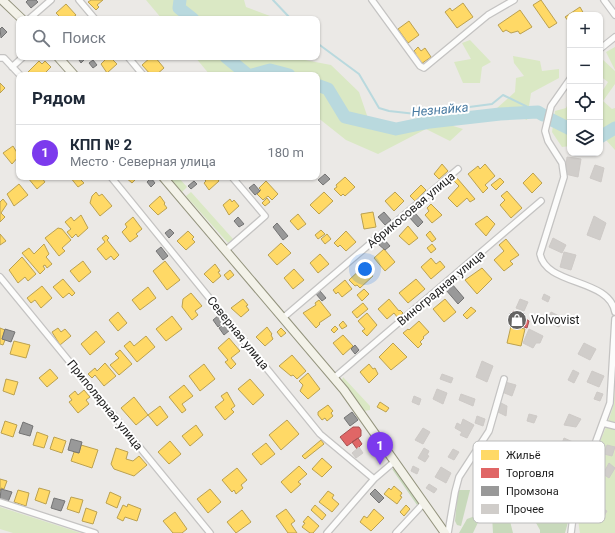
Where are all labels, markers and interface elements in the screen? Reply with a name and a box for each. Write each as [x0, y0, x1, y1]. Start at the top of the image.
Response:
map controls [567, 12, 603, 156]
button: + [567, 12, 603, 48]
search box [16, 16, 320, 60]
icon: search [30, 27, 52, 49]
text: Поиск [62, 29, 106, 47]
button: − [567, 48, 603, 84]
button: locate [567, 84, 603, 120]
text: Рядом [32, 88, 86, 108]
water label: Незнайка [411, 100, 469, 119]
button: layers [567, 120, 603, 156]
text: КПП № 2 [70, 136, 132, 154]
text: 1 [41, 145, 49, 160]
text: 180 m [267, 145, 304, 160]
text: Место · Северная улица [70, 154, 216, 169]
street label: Абрикосовая улица [364, 169, 458, 251]
street label: Виноградная улица [394, 247, 488, 329]
your location [355, 259, 375, 279]
street label: Северная улица [204, 294, 272, 372]
shop icon: Volvovist [506, 309, 528, 331]
place label: Volvovist [531, 313, 580, 327]
street label: Приполярная улица [64, 357, 146, 453]
pin: 1 [367, 432, 393, 465]
legend [473, 441, 605, 523]
text: Жильё [506, 449, 541, 462]
text: Торговля [506, 467, 554, 480]
text: Промзона [506, 485, 559, 498]
text: Прочее [506, 503, 544, 516]

